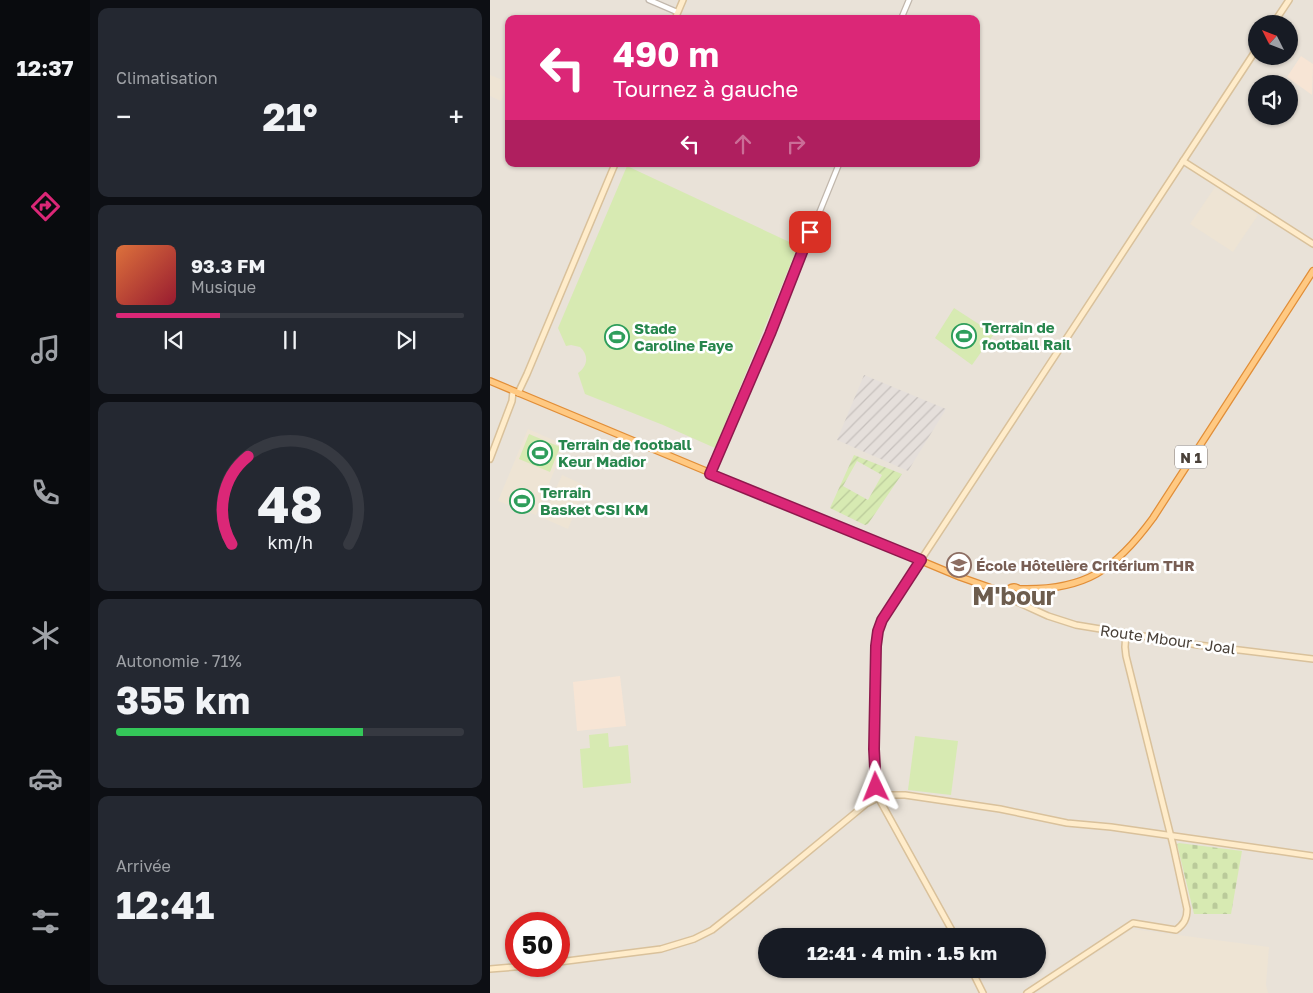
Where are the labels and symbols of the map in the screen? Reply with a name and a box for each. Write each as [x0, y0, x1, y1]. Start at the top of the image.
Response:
north arrow [1248, 15, 1298, 65]
pin [789, 211, 831, 253]
place label: Terrain de football Rail [982, 318, 1071, 353]
place label: Stade Caroline Faye [634, 319, 734, 354]
sports icon: Terrain de football Rail [951, 323, 977, 349]
sports icon: Stade Caroline Faye [604, 324, 630, 350]
place label: Terrain de football Keur Madior [558, 435, 692, 470]
sports icon: Terrain de football Keur Madior [527, 440, 553, 466]
road number: N 1 [1175, 446, 1207, 468]
place label: Terrain Basket CSI KM [540, 483, 648, 518]
sports icon: Terrain Basket CSI KM [509, 488, 535, 514]
school or university icon: École Hôtelière Critérium THR [946, 552, 972, 578]
place label: École Hôtelière Critérium THR [976, 556, 1195, 574]
district label: M'bour [972, 580, 1056, 611]
street label: Route Mbour - Joal [1099, 621, 1237, 657]
position arrow [849, 760, 901, 812]
speed limit sign: 50 [505, 912, 570, 977]

